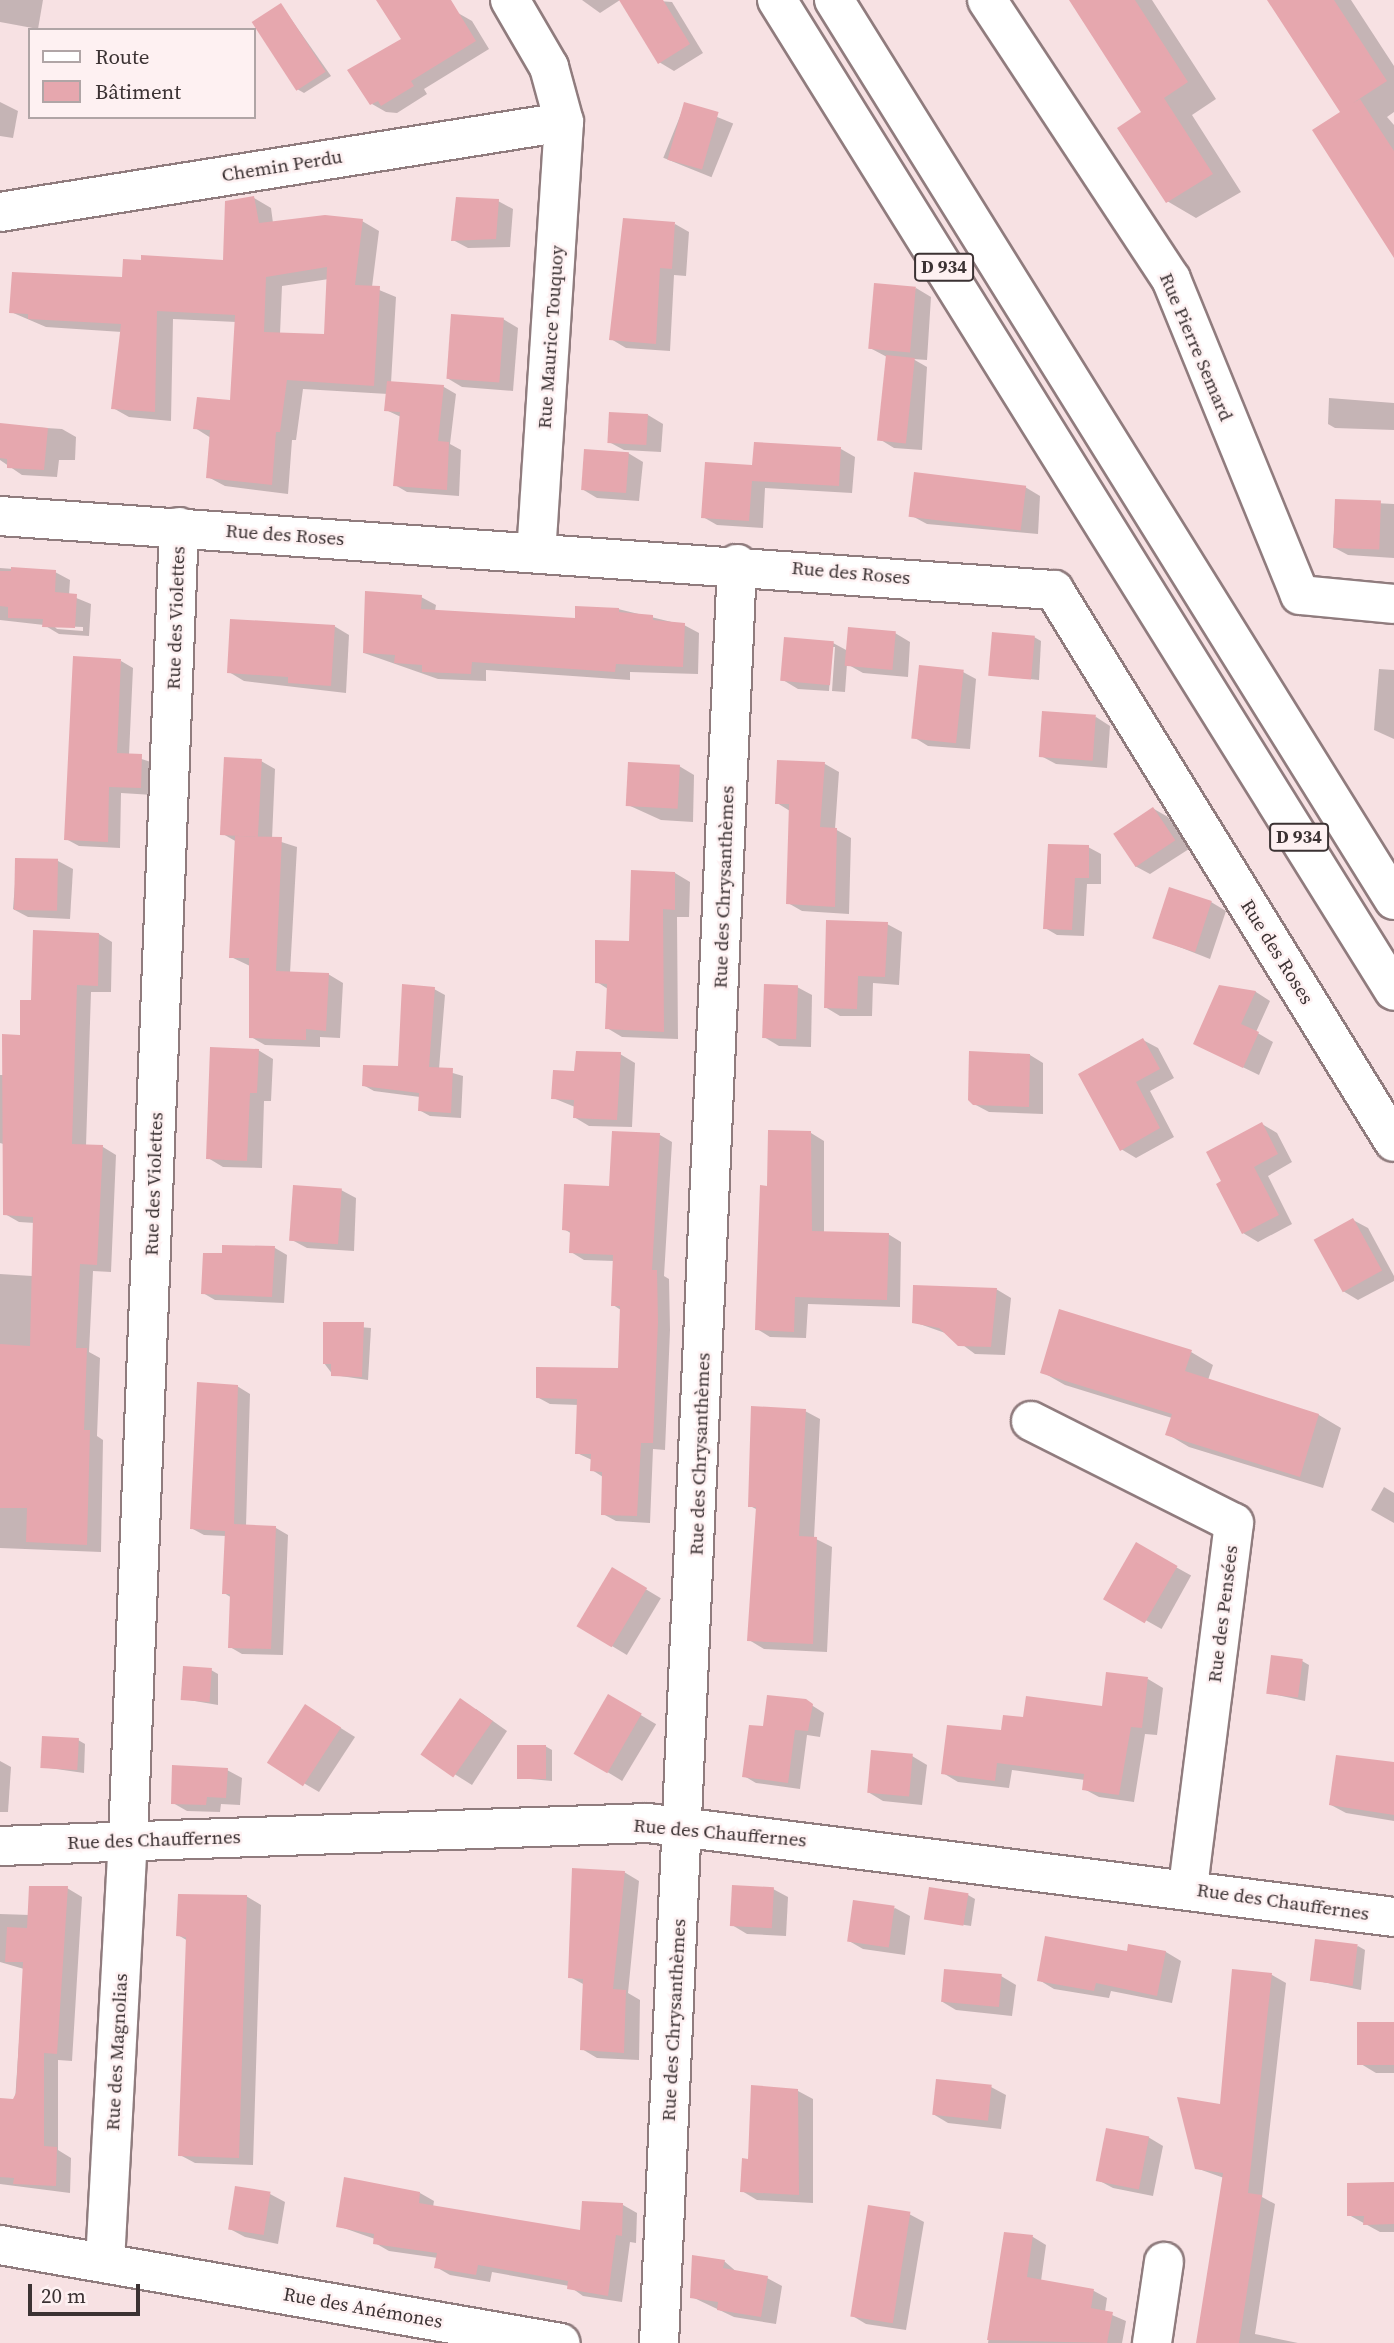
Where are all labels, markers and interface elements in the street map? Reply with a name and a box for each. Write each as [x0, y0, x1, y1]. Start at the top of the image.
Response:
legend [28, 28, 256, 119]
text: Route [95, 42, 150, 71]
text: Bâtiment [95, 77, 181, 106]
street label: Chemin Perdu [220, 145, 344, 187]
street label: Rue Maurice Touquoy [533, 244, 569, 430]
road number: D 934 [912, 253, 976, 282]
street label: Rue Pierre Semard [1155, 270, 1237, 424]
street label: Rue des Roses [225, 519, 345, 551]
street label: Rue des Violettes [162, 546, 190, 690]
street label: Rue des Roses [791, 556, 911, 590]
street label: Rue des Chrysanthèmes [709, 785, 739, 989]
road number: D 934 [1268, 822, 1330, 852]
street label: Rue des Roses [1236, 895, 1318, 1009]
street label: Rue des Violettes [140, 1112, 168, 1256]
street label: Rue des Chrysanthèmes [685, 1352, 715, 1556]
street label: Rue des Pensées [1203, 1544, 1243, 1684]
street label: Rue des Chauffernes [632, 1814, 808, 1852]
street label: Rue des Chauffernes [67, 1826, 241, 1854]
street label: Rue des Chauffernes [1195, 1879, 1371, 1925]
street label: Rue des Chrysanthèmes [657, 1918, 691, 2122]
street label: Rue des Magnolias [101, 1973, 133, 2131]
scale bar [32, 2270, 144, 2314]
text: 20 m [41, 2281, 86, 2310]
street label: Rue des Anémones [282, 2283, 444, 2333]

